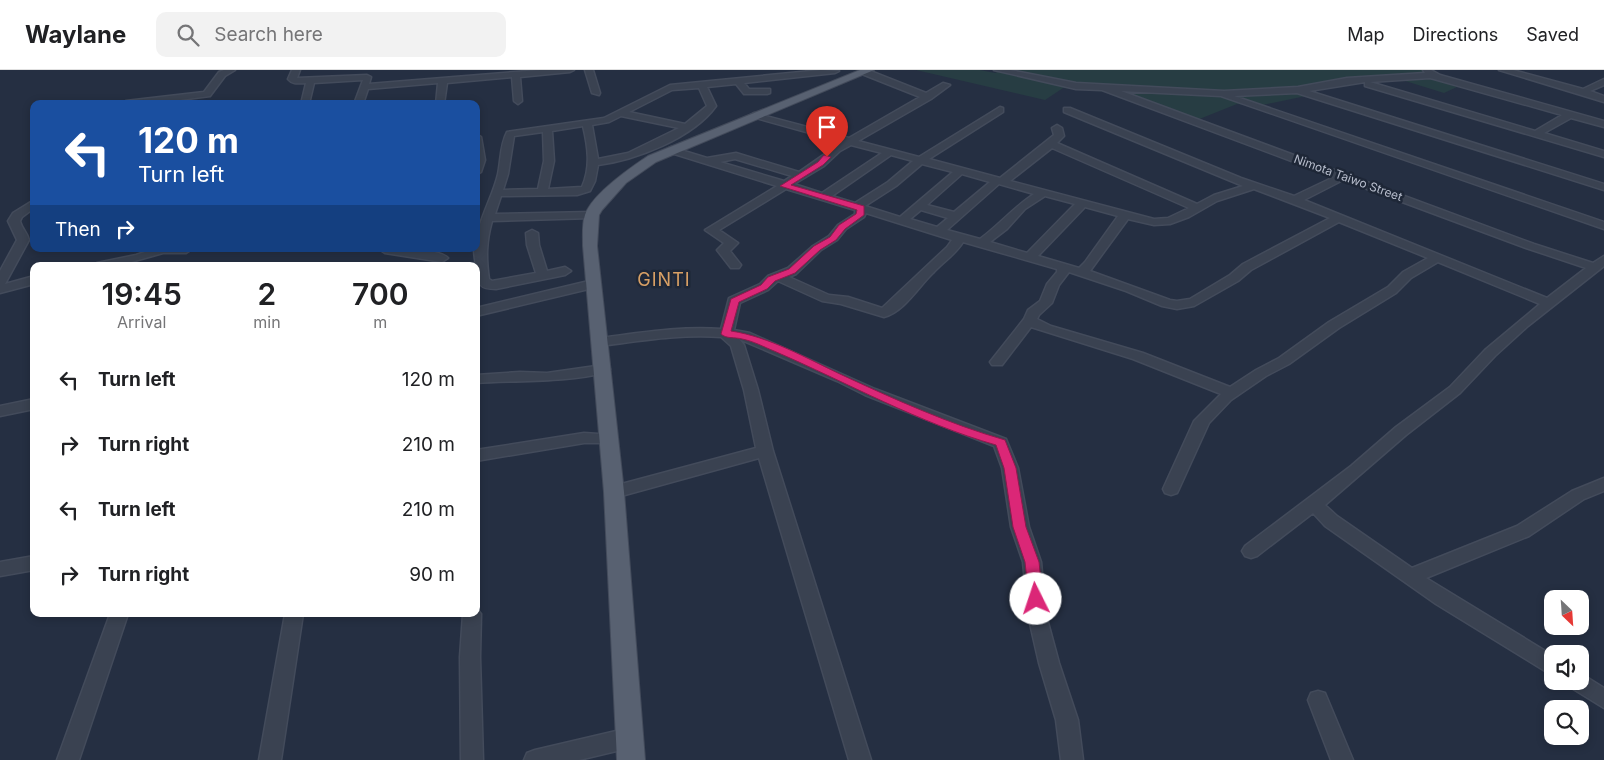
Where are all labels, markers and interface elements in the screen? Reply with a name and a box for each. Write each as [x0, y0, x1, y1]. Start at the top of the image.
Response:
search box [156, 12, 506, 57]
text: Waylane [25, 20, 126, 49]
icon: search [174, 21, 202, 49]
text: Search here [214, 23, 323, 46]
text: Map [1347, 24, 1385, 45]
text: Directions [1413, 24, 1498, 45]
text: Saved [1526, 24, 1579, 45]
pin [806, 106, 848, 157]
icon: arrive [813, 113, 841, 141]
text: 120 m [138, 119, 239, 161]
icon: left [55, 120, 120, 185]
street label: Nimota Taiwo Street [1292, 151, 1405, 204]
text: Turn left [138, 161, 224, 187]
icon: right [111, 215, 139, 243]
text: Then [55, 218, 101, 241]
district label: GINTI [637, 269, 691, 290]
text: 19:45 [101, 276, 182, 312]
text: 2 [258, 276, 276, 312]
text: 700 [352, 276, 409, 312]
text: Arrival [117, 312, 166, 332]
text: min [253, 312, 281, 332]
text: m [373, 312, 387, 332]
icon: left [55, 366, 83, 394]
text: Turn left [98, 368, 176, 391]
text: 120 m [402, 368, 455, 391]
icon: right [55, 431, 83, 459]
text: Turn right [98, 433, 189, 456]
text: 210 m [402, 433, 455, 456]
icon: left [55, 496, 83, 524]
text: Turn left [98, 498, 176, 521]
text: 210 m [402, 498, 455, 521]
icon: right [55, 561, 83, 589]
text: Turn right [98, 563, 189, 586]
text: 90 m [409, 563, 455, 586]
position arrow [1009, 572, 1061, 624]
north arrow [1544, 590, 1589, 635]
map controls [1544, 590, 1589, 745]
button: sound [1544, 645, 1589, 690]
button: search [1544, 700, 1589, 745]

